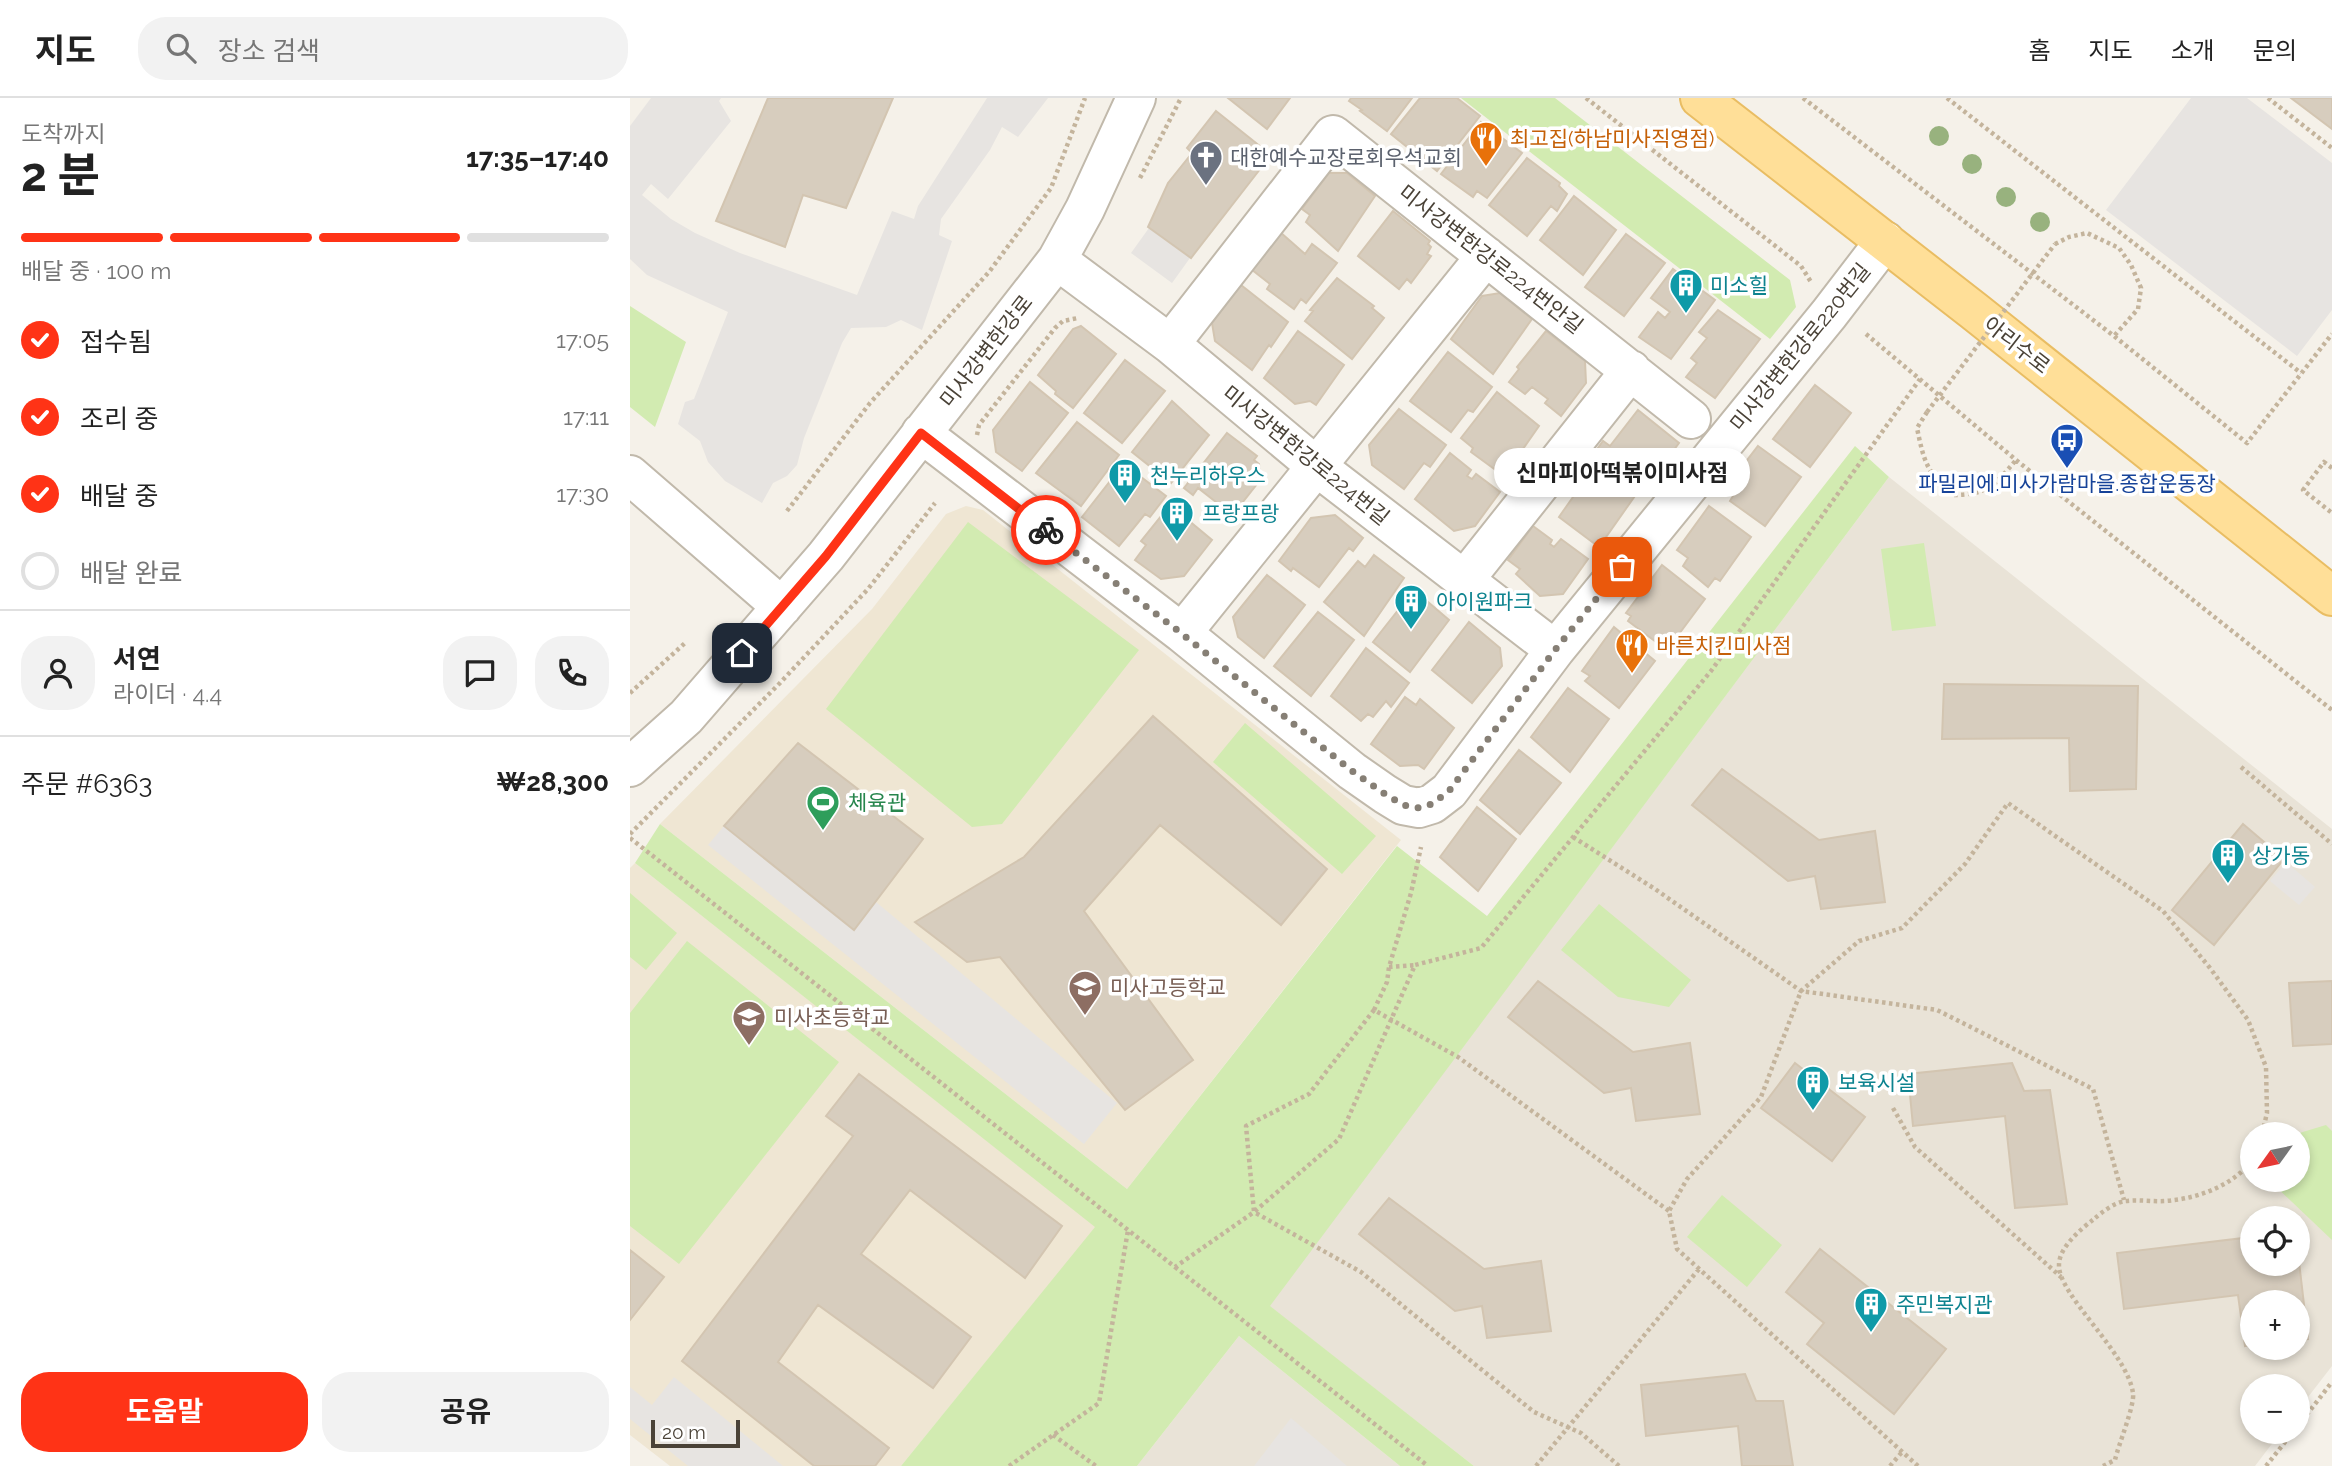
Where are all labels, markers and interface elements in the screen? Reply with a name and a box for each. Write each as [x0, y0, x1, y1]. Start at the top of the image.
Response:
search box [138, 17, 628, 80]
icon: search [162, 29, 200, 67]
text: 지도 [35, 31, 96, 70]
text: 장소 검색 [218, 36, 320, 66]
text: 홈 [2028, 36, 2050, 65]
text: 지도 [2088, 36, 2133, 65]
text: 소개 [2171, 36, 2215, 65]
text: 문의 [2253, 36, 2297, 65]
restaurant icon: 최고집(하남미사직영점) [1467, 119, 1505, 168]
text: 도착까지 [21, 120, 106, 147]
place label: 최고집(하남미사직영점) [1510, 126, 1714, 151]
church icon: 대한예수교장로회우석교회 [1187, 138, 1225, 187]
text: 17:35–17:40 [466, 143, 609, 173]
place label: 대한예수교장로회우석교회 [1230, 145, 1462, 170]
text: 2 분 [21, 148, 100, 202]
street label: 미사강변한강로224번안길 [1394, 179, 1588, 339]
text: 배달 중 · 100 m [21, 257, 171, 284]
street label: 미사강변한강로220번길 [1725, 258, 1875, 436]
building icon: 미소힐 [1667, 266, 1705, 315]
place label: 미소힐 [1710, 273, 1768, 298]
street label: 미사강변한강로 [935, 290, 1037, 412]
street label: 아리수로 [1979, 311, 2055, 379]
icon: check [21, 321, 59, 359]
text: 17:05 [556, 326, 609, 353]
text: 접수됨 [80, 327, 152, 357]
street label: 미사강변한강로224번길 [1218, 380, 1394, 530]
icon: check [21, 398, 59, 436]
text: 17:11 [563, 403, 609, 430]
text: 조리 중 [80, 404, 158, 434]
bus stop icon: 파밀리에.미사가람마을.종합운동장 [2048, 421, 2086, 470]
callout: 신마피아떡볶이미사점 [1494, 448, 1750, 497]
building icon: 천누리하우스 [1106, 456, 1144, 505]
text: 신마피아떡볶이미사점 [1516, 459, 1728, 486]
place label: 천누리하우스 [1150, 463, 1266, 488]
place label: 파밀리에.미사가람마을.종합운동장 [1918, 471, 2216, 496]
icon: check [21, 475, 59, 513]
text: 17:30 [556, 480, 609, 507]
text: 배달 중 [80, 481, 158, 511]
building icon: 프랑프랑 [1158, 494, 1196, 543]
courier [1011, 495, 1081, 565]
place label: 프랑프랑 [1202, 501, 1279, 526]
icon: bike [1027, 511, 1065, 549]
pin [1592, 537, 1652, 597]
icon: bag [1603, 548, 1641, 586]
text: 배달 완료 [80, 558, 182, 588]
building icon: 아이원파크 [1392, 582, 1430, 631]
place label: 아이원파크 [1436, 589, 1533, 614]
pin [712, 623, 772, 683]
restaurant icon: 바른치킨미사점 [1613, 626, 1651, 675]
place label: 바른치킨미사점 [1656, 633, 1791, 658]
icon: home [723, 634, 761, 672]
button: person [21, 636, 95, 710]
button: chat [443, 636, 517, 710]
button: phone [535, 636, 609, 710]
text: 서연 [113, 644, 161, 674]
text: 라이더 · 4.4 [113, 680, 222, 707]
text: ₩28,300 [496, 767, 609, 797]
text: 주문 #6363 [21, 769, 152, 799]
sports icon: 체육관 [804, 783, 842, 832]
place label: 체육관 [848, 790, 906, 815]
building icon: 상가동 [2209, 836, 2247, 885]
place label: 상가동 [2252, 843, 2310, 868]
school or university icon: 미사고등학교 [1066, 968, 1104, 1017]
place label: 미사고등학교 [1110, 975, 1226, 1000]
school or university icon: 미사초등학교 [730, 998, 768, 1047]
place label: 미사초등학교 [774, 1005, 890, 1030]
building icon: 보육시설 [1794, 1063, 1832, 1112]
place label: 보육시설 [1838, 1070, 1915, 1095]
north arrow [2240, 1122, 2310, 1192]
map controls [2240, 1122, 2310, 1444]
button: locate [2240, 1206, 2310, 1276]
building icon: 주민복지관 [1852, 1285, 1890, 1334]
button: + [2240, 1290, 2310, 1360]
place label: 주민복지관 [1896, 1292, 1993, 1317]
button: 도움말 [21, 1372, 308, 1452]
button: 공유 [322, 1372, 609, 1452]
button: − [2240, 1374, 2310, 1444]
scale bar [651, 1417, 740, 1449]
text: 20 m [662, 1421, 706, 1443]

